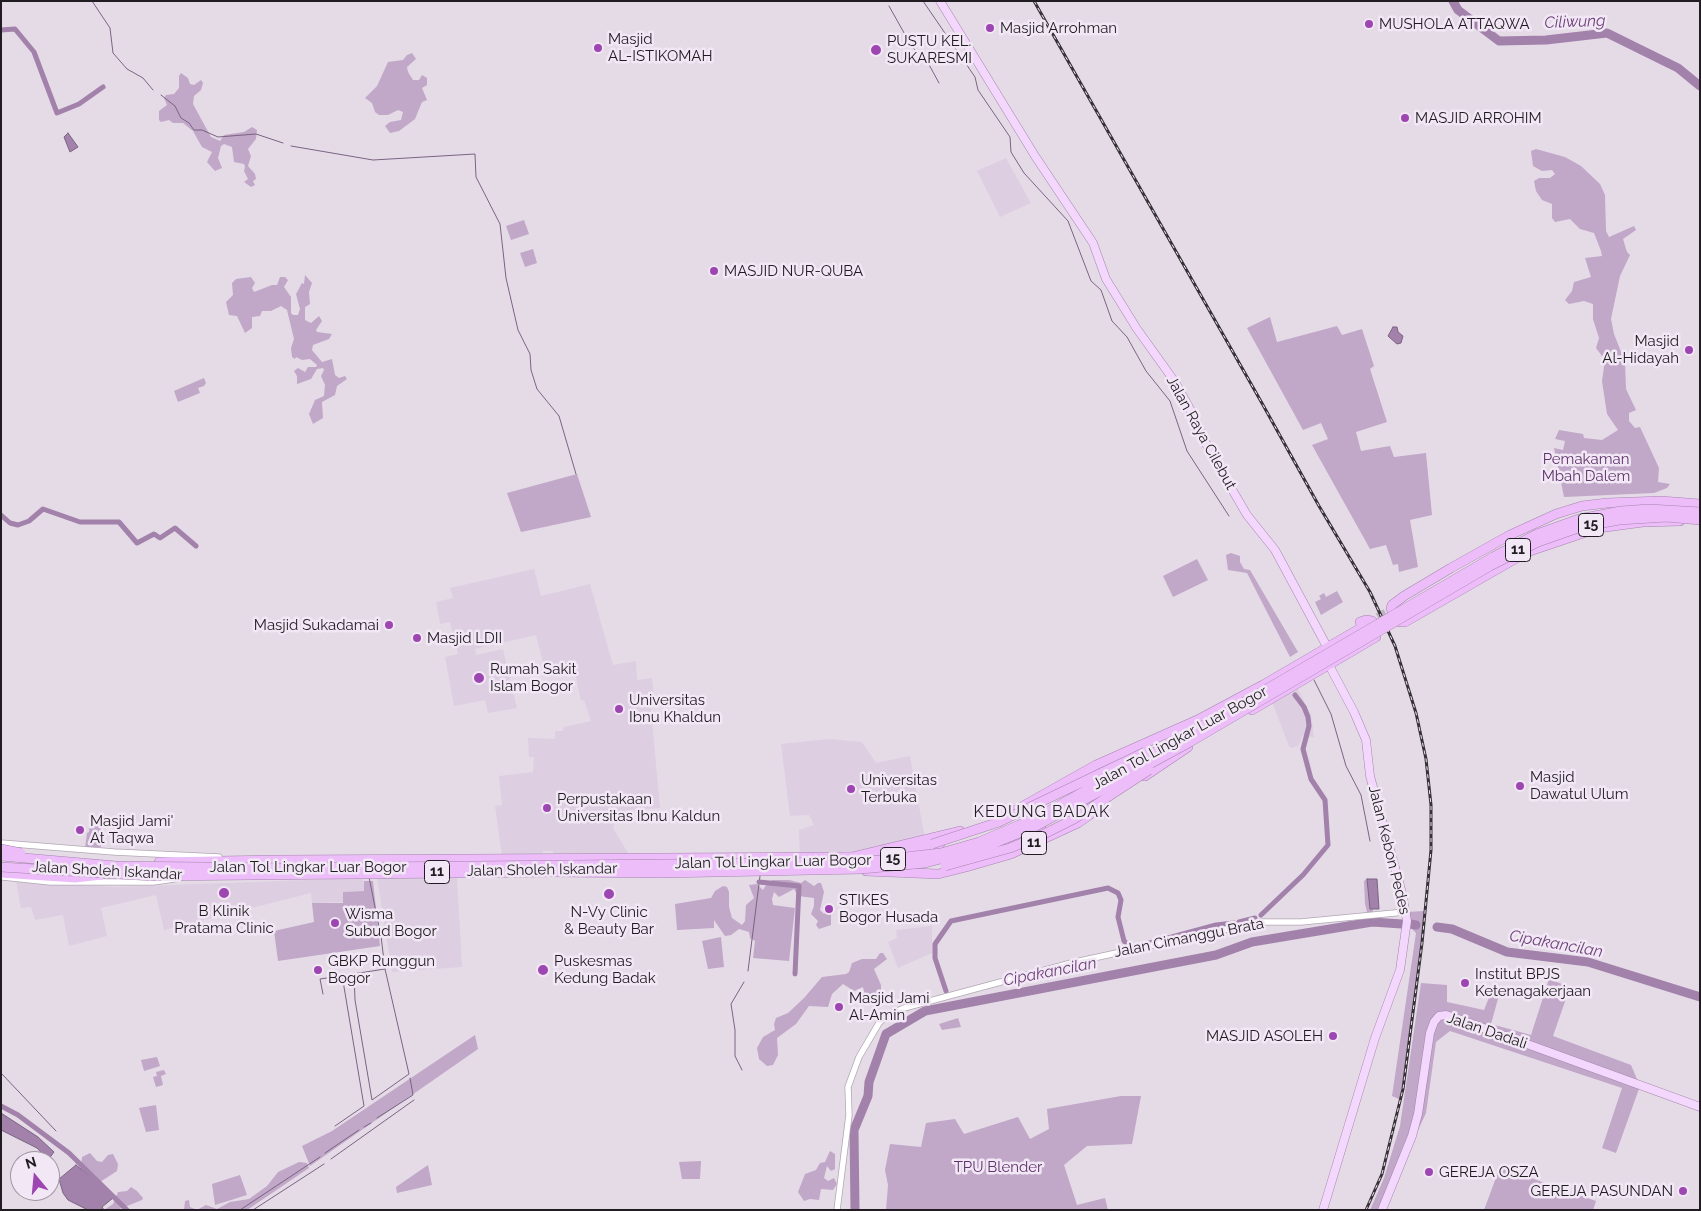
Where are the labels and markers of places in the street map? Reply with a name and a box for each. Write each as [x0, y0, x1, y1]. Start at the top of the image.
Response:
place label: MUSHOLA ATTAQWA [1379, 15, 1530, 33]
marker: MUSHOLA ATTAQWA [1363, 18, 1375, 30]
place label: Masjid Arrohman [1000, 19, 1117, 37]
marker: Masjid Arrohman [984, 22, 996, 34]
place label: Masjid AL-ISTIKOMAH [608, 30, 713, 65]
place label: PUSTU KEL. SUKARESMI [887, 32, 972, 67]
marker: Masjid AL-ISTIKOMAH [592, 42, 604, 54]
marker: PUSTU KEL. SUKARESMI [869, 43, 883, 57]
place label: MASJID ARROHIM [1415, 109, 1542, 127]
marker: MASJID ARROHIM [1399, 112, 1411, 124]
place label: MASJID NUR-QUBA [724, 262, 863, 280]
marker: MASJID NUR-QUBA [708, 265, 720, 277]
place label: Masjid Al-Hidayah [1602, 332, 1679, 367]
marker: Masjid Al-Hidayah [1683, 344, 1695, 356]
place label: Masjid Sukadamai [254, 616, 379, 634]
marker: Masjid Sukadamai [383, 619, 395, 631]
place label: Masjid LDII [427, 629, 502, 647]
marker: Masjid LDII [411, 632, 423, 644]
place label: Rumah Sakit Islam Bogor [490, 660, 577, 695]
marker: Rumah Sakit Islam Bogor [472, 671, 486, 685]
place label: Universitas Ibnu Khaldun [629, 691, 721, 726]
marker: Universitas Ibnu Khaldun [613, 703, 625, 715]
place label: Masjid Dawatul Ulum [1530, 768, 1629, 803]
place label: Universitas Terbuka [861, 771, 937, 806]
marker: Masjid Dawatul Ulum [1514, 780, 1526, 792]
marker: Universitas Terbuka [845, 783, 857, 795]
place label: Perpustakaan Universitas Ibnu Kaldun [557, 790, 720, 825]
marker: Perpustakaan Universitas Ibnu Kaldun [541, 802, 553, 814]
place label: Masjid Jami' At Taqwa [90, 812, 174, 847]
marker: Masjid Jami' At Taqwa [74, 824, 86, 836]
marker: B Klinik Pratama Clinic [217, 886, 231, 900]
marker: N-Vy Clinic & Beauty Bar [602, 887, 616, 901]
place label: STIKES Bogor Husada [839, 891, 938, 926]
place label: B Klinik Pratama Clinic [174, 902, 274, 937]
place label: N-Vy Clinic & Beauty Bar [564, 903, 654, 938]
marker: STIKES Bogor Husada [823, 903, 835, 915]
place label: Wisma Subud Bogor [345, 905, 437, 940]
marker: Wisma Subud Bogor [329, 917, 341, 929]
place label: GBKP Runggun Bogor [328, 952, 435, 987]
place label: Puskesmas Kedung Badak [554, 952, 656, 987]
marker: Puskesmas Kedung Badak [536, 963, 550, 977]
marker: GBKP Runggun Bogor [312, 964, 324, 976]
place label: Institut BPJS Ketenagakerjaan [1475, 965, 1591, 1000]
marker: Institut BPJS Ketenagakerjaan [1459, 977, 1471, 989]
place label: Masjid Jami Al-Amin [849, 989, 930, 1024]
marker: Masjid Jami Al-Amin [833, 1001, 845, 1013]
place label: MASJID ASOLEH [1206, 1027, 1323, 1045]
marker: MASJID ASOLEH [1327, 1030, 1339, 1042]
place label: GEREJA OSZA [1439, 1163, 1539, 1181]
marker: GEREJA OSZA [1423, 1166, 1435, 1178]
place label: GEREJA PASUNDAN [1531, 1182, 1673, 1200]
marker: GEREJA PASUNDAN [1677, 1185, 1689, 1197]

